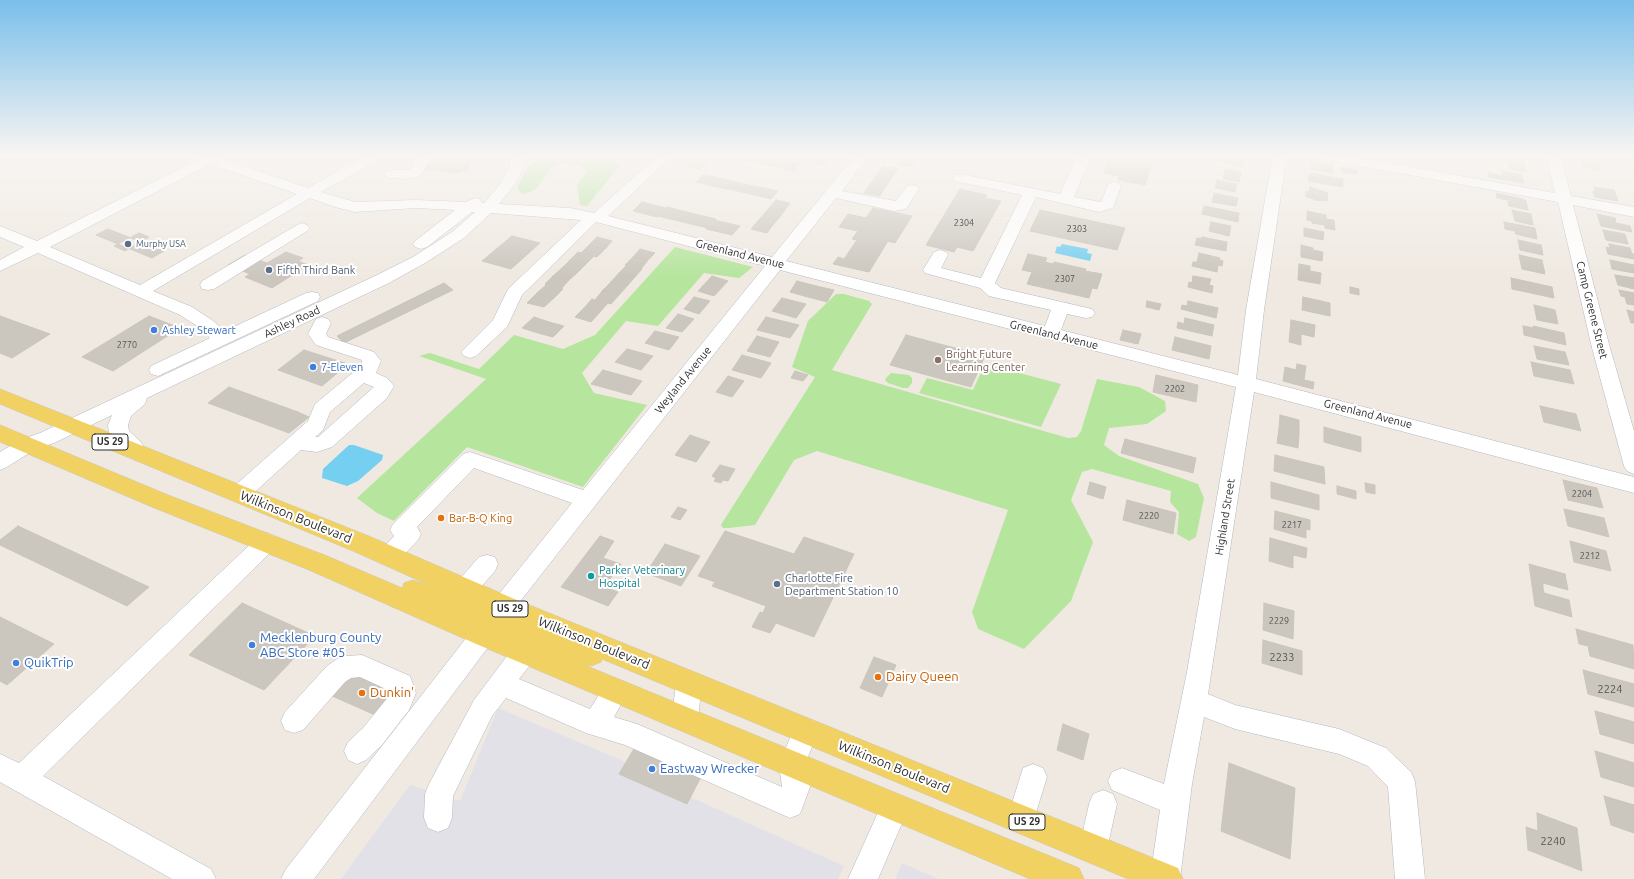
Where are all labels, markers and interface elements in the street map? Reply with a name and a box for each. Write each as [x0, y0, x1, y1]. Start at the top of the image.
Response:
house number: 2304 [954, 218, 974, 228]
house number: 2303 [1067, 224, 1087, 234]
street label: Greenland Avenue [694, 237, 786, 271]
marker: Murphy USA [123, 239, 133, 249]
place label: Murphy USA [136, 239, 186, 249]
street label: Camp Greene Street [1573, 260, 1611, 360]
place label: Fifth Third Bank [277, 263, 355, 277]
marker: Fifth Third Bank [264, 265, 274, 275]
house number: 2307 [1055, 274, 1075, 284]
street label: Ashley Road [262, 303, 322, 341]
street label: Greenland Avenue [1008, 318, 1100, 352]
place label: Ashley Stewart [162, 323, 236, 337]
marker: Ashley Stewart [149, 325, 159, 335]
house number: 2770 [117, 340, 137, 350]
street label: Weyland Avenue [652, 344, 714, 416]
place label: Bright Future Learning Center [946, 347, 1025, 373]
marker: Bright Future Learning Center [933, 355, 943, 365]
place label: 7-Eleven [321, 360, 363, 374]
marker: 7-Eleven [308, 362, 318, 372]
house number: 2202 [1165, 384, 1185, 394]
street label: Greenland Avenue [1322, 397, 1414, 431]
road number: US 29 [92, 434, 128, 450]
street label: Highland Street [1212, 478, 1238, 556]
street label: Wilkinson Boulevard [238, 487, 354, 547]
house number: 2204 [1572, 489, 1592, 499]
place label: Bar-B-Q King [449, 511, 512, 525]
house number: 2220 [1139, 511, 1159, 521]
marker: Bar-B-Q King [436, 513, 446, 523]
house number: 2217 [1282, 520, 1302, 530]
house number: 2212 [1580, 551, 1600, 561]
place label: Parker Veterinary Hospital [599, 563, 685, 589]
marker: Parker Veterinary Hospital [586, 571, 596, 581]
place label: Charlotte Fire Department Station 10 [785, 571, 898, 597]
marker: Charlotte Fire Department Station 10 [772, 579, 782, 589]
road number: US 29 [492, 601, 528, 617]
street label: Wilkinson Boulevard [536, 613, 652, 673]
house number: 2229 [1269, 616, 1289, 626]
place label: Mecklenburg County ABC Store #05 [260, 630, 381, 661]
marker: Mecklenburg County ABC Store #05 [247, 640, 257, 650]
house number: 2233 [1270, 650, 1294, 664]
place label: QuikTrip [24, 655, 74, 671]
marker: QuikTrip [11, 658, 21, 668]
place label: Dairy Queen [886, 669, 959, 685]
marker: Dairy Queen [873, 672, 883, 682]
house number: 2224 [1598, 682, 1622, 696]
place label: Dunkin' [370, 685, 414, 701]
marker: Dunkin' [357, 688, 367, 698]
street label: Wilkinson Boulevard [836, 737, 952, 797]
place label: Eastway Wrecker [660, 761, 759, 777]
marker: Eastway Wrecker [647, 764, 657, 774]
road number: US 29 [1009, 814, 1045, 830]
house number: 2240 [1541, 834, 1565, 848]

